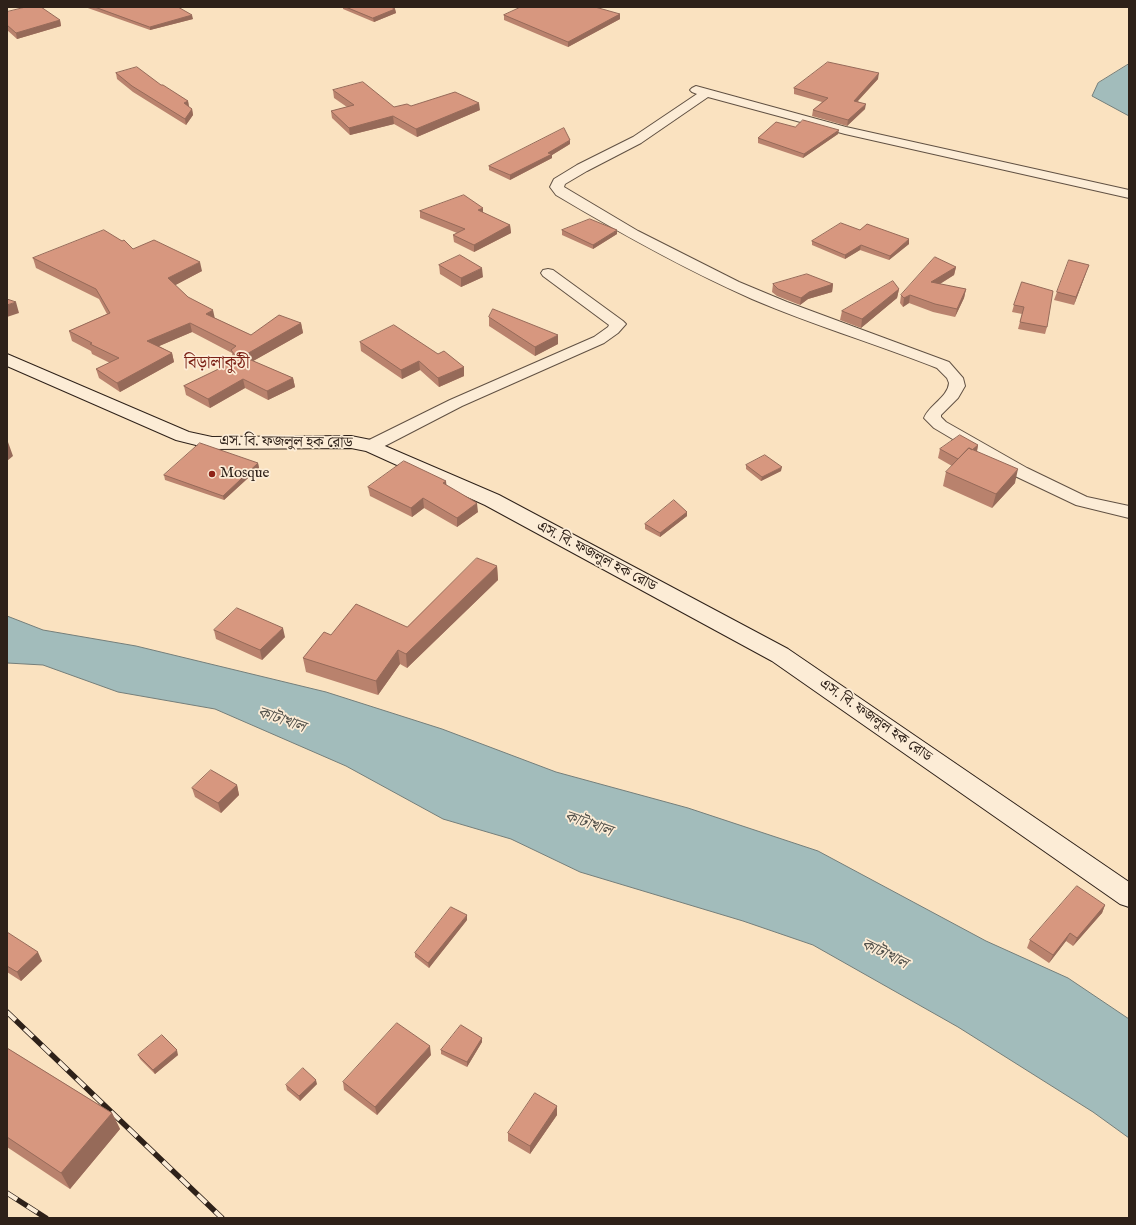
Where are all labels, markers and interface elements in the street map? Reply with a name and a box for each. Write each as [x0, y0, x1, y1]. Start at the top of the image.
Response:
district label: বিড়ালাকুঠী [184, 355, 250, 375]
street label: এস. বি. ফজলুল হক রোড [219, 433, 353, 453]
place label: Mosque [220, 465, 269, 483]
marker: Mosque [207, 469, 217, 479]
street label: এস. বি. ফজলুল হক রোড [533, 518, 659, 596]
street label: এস. বি. ফজলুল হক রোড [815, 675, 935, 767]
water label: কাটাখাল [255, 704, 307, 738]
water label: কাটাখাল [562, 808, 614, 842]
water label: কাটাখাল [858, 936, 910, 974]

